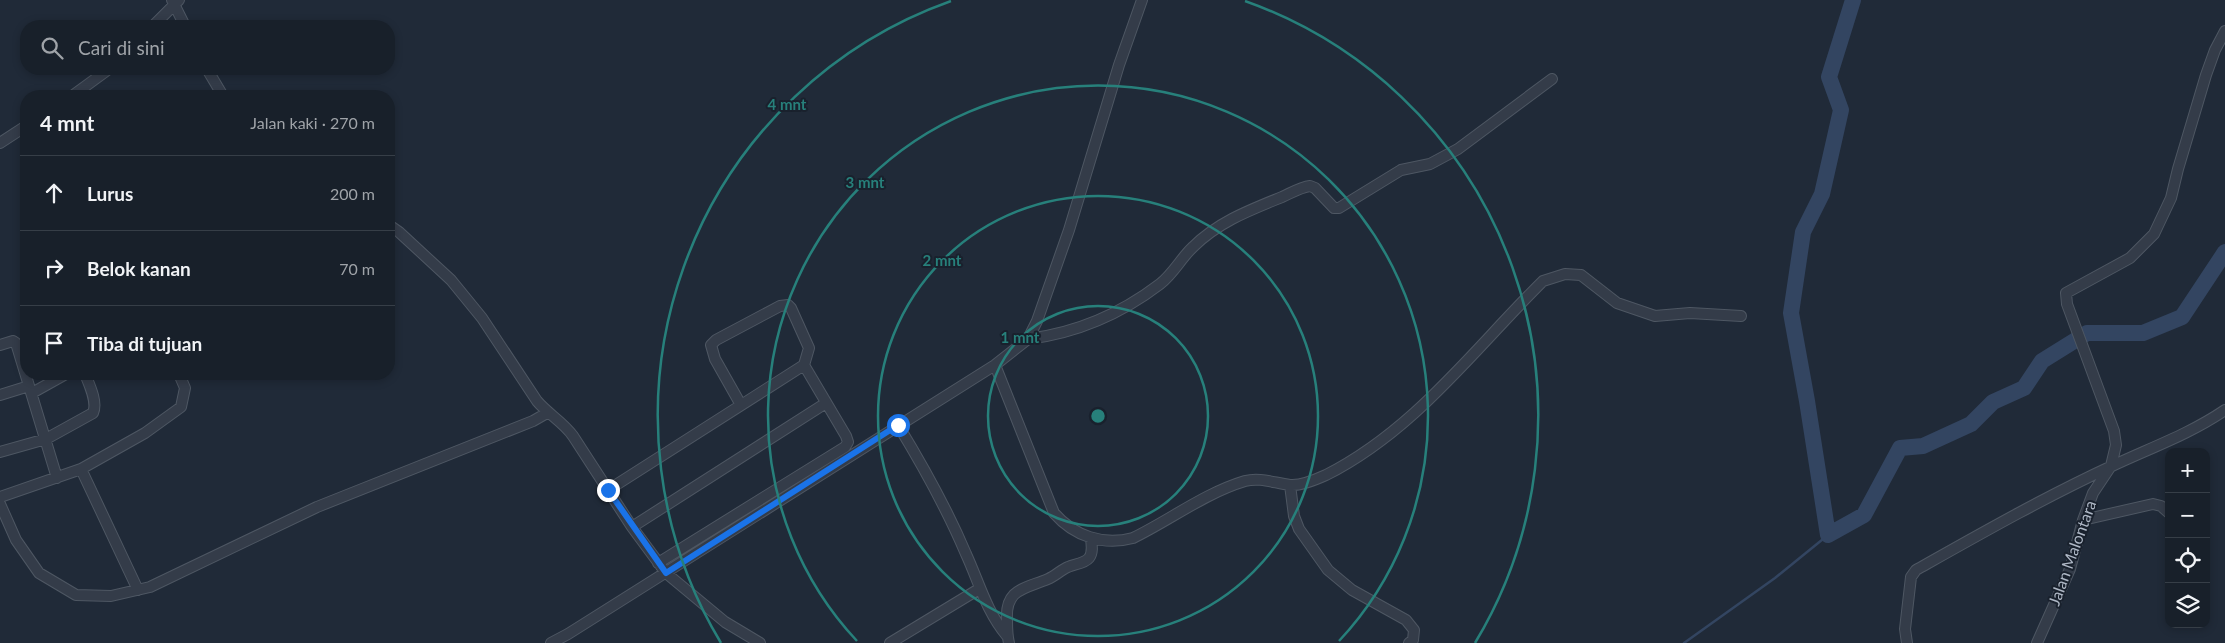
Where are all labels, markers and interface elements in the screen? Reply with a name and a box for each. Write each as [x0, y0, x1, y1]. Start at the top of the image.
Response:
search box [20, 20, 395, 75]
icon: search [38, 34, 66, 62]
text: Cari di sini [78, 36, 165, 59]
text: 4 mnt [768, 95, 807, 113]
text: 4 mnt [40, 110, 94, 135]
text: Jalan kaki · 270 m [250, 113, 375, 132]
text: 3 mnt [846, 173, 885, 191]
icon: ahead [40, 179, 68, 207]
text: Lurus [87, 182, 133, 205]
text: 200 m [330, 184, 375, 203]
text: 2 mnt [923, 251, 962, 269]
icon: right [40, 254, 68, 282]
text: Belok kanan [87, 257, 191, 280]
text: 70 m [339, 259, 375, 278]
text: 1 mnt [1001, 328, 1040, 346]
icon: arrive [40, 329, 68, 357]
text: Tiba di tujuan [87, 332, 202, 355]
centre of rings [1089, 407, 1107, 425]
route start [887, 414, 910, 437]
map controls [2165, 448, 2210, 628]
button: + [2165, 448, 2210, 493]
route end [597, 479, 620, 502]
button: − [2165, 493, 2210, 538]
street label: Jalan Malontara [2044, 498, 2099, 608]
button: locate [2165, 538, 2210, 583]
button: layers [2165, 583, 2210, 628]

